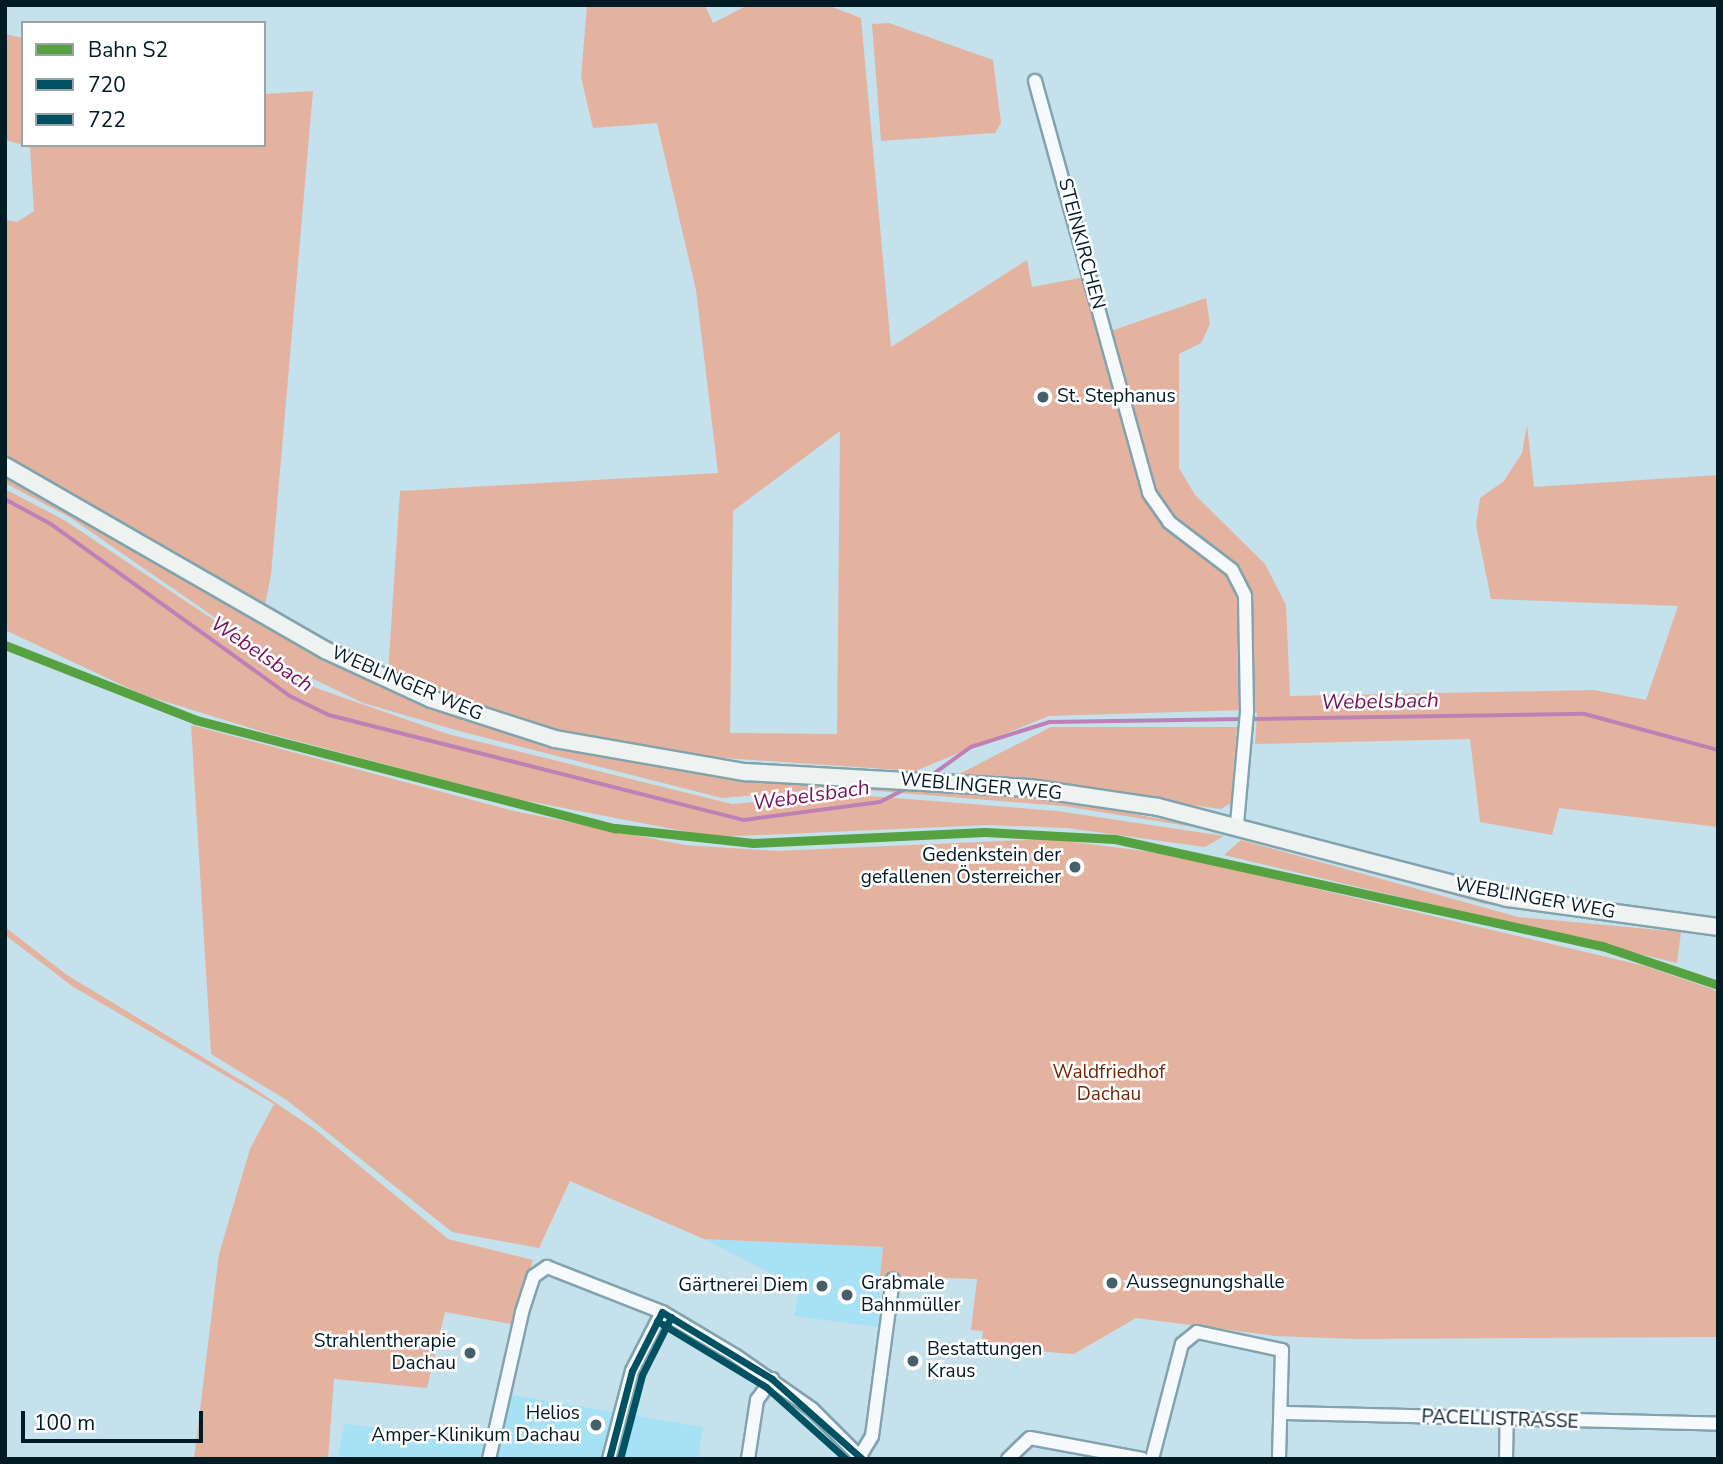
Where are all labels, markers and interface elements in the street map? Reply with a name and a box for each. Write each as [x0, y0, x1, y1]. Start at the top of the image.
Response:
legend [21, 21, 266, 147]
text: Bahn S2 [88, 36, 168, 64]
text: 720 [88, 71, 126, 99]
text: 722 [88, 106, 126, 134]
street label: STEINKIRCHEN [1053, 176, 1109, 312]
place label: St. Stephanus [1057, 386, 1176, 408]
marker: St. Stephanus [1035, 389, 1051, 405]
water label: Webelsbach [206, 611, 318, 697]
street label: WEBLINGER WEG [328, 642, 486, 726]
water label: Webelsbach [1321, 687, 1439, 715]
street label: WEBLINGER WEG [899, 769, 1063, 805]
water label: Webelsbach [751, 774, 871, 816]
place label: Gedenkstein der gefallenen Österreicher [861, 845, 1061, 889]
marker: Gedenkstein der gefallenen Österreicher [1067, 859, 1083, 875]
street label: WEBLINGER WEG [1453, 874, 1617, 924]
park label: Waldfriedhof Dachau [1053, 1062, 1165, 1106]
place label: Aussegnungshalle [1126, 1272, 1285, 1294]
place label: Grabmale Bahnmüller [861, 1273, 960, 1317]
place label: Gärtnerei Diem [678, 1275, 808, 1297]
marker: Aussegnungshalle [1104, 1275, 1120, 1291]
marker: Gärtnerei Diem [814, 1278, 830, 1294]
marker: Grabmale Bahnmüller [839, 1287, 855, 1303]
place label: Strahlentherapie Dachau [314, 1331, 456, 1375]
place label: Bestattungen Kraus [927, 1339, 1042, 1383]
marker: Strahlentherapie Dachau [462, 1345, 478, 1361]
marker: Bestattungen Kraus [905, 1353, 921, 1369]
scale bar [24, 1398, 206, 1442]
place label: Helios Amper-Klinikum Dachau [371, 1403, 580, 1447]
street label: PACELLISTRASSE [1421, 1406, 1579, 1434]
text: 100 m [34, 1409, 95, 1437]
marker: Helios Amper-Klinikum Dachau [586, 1415, 606, 1435]

